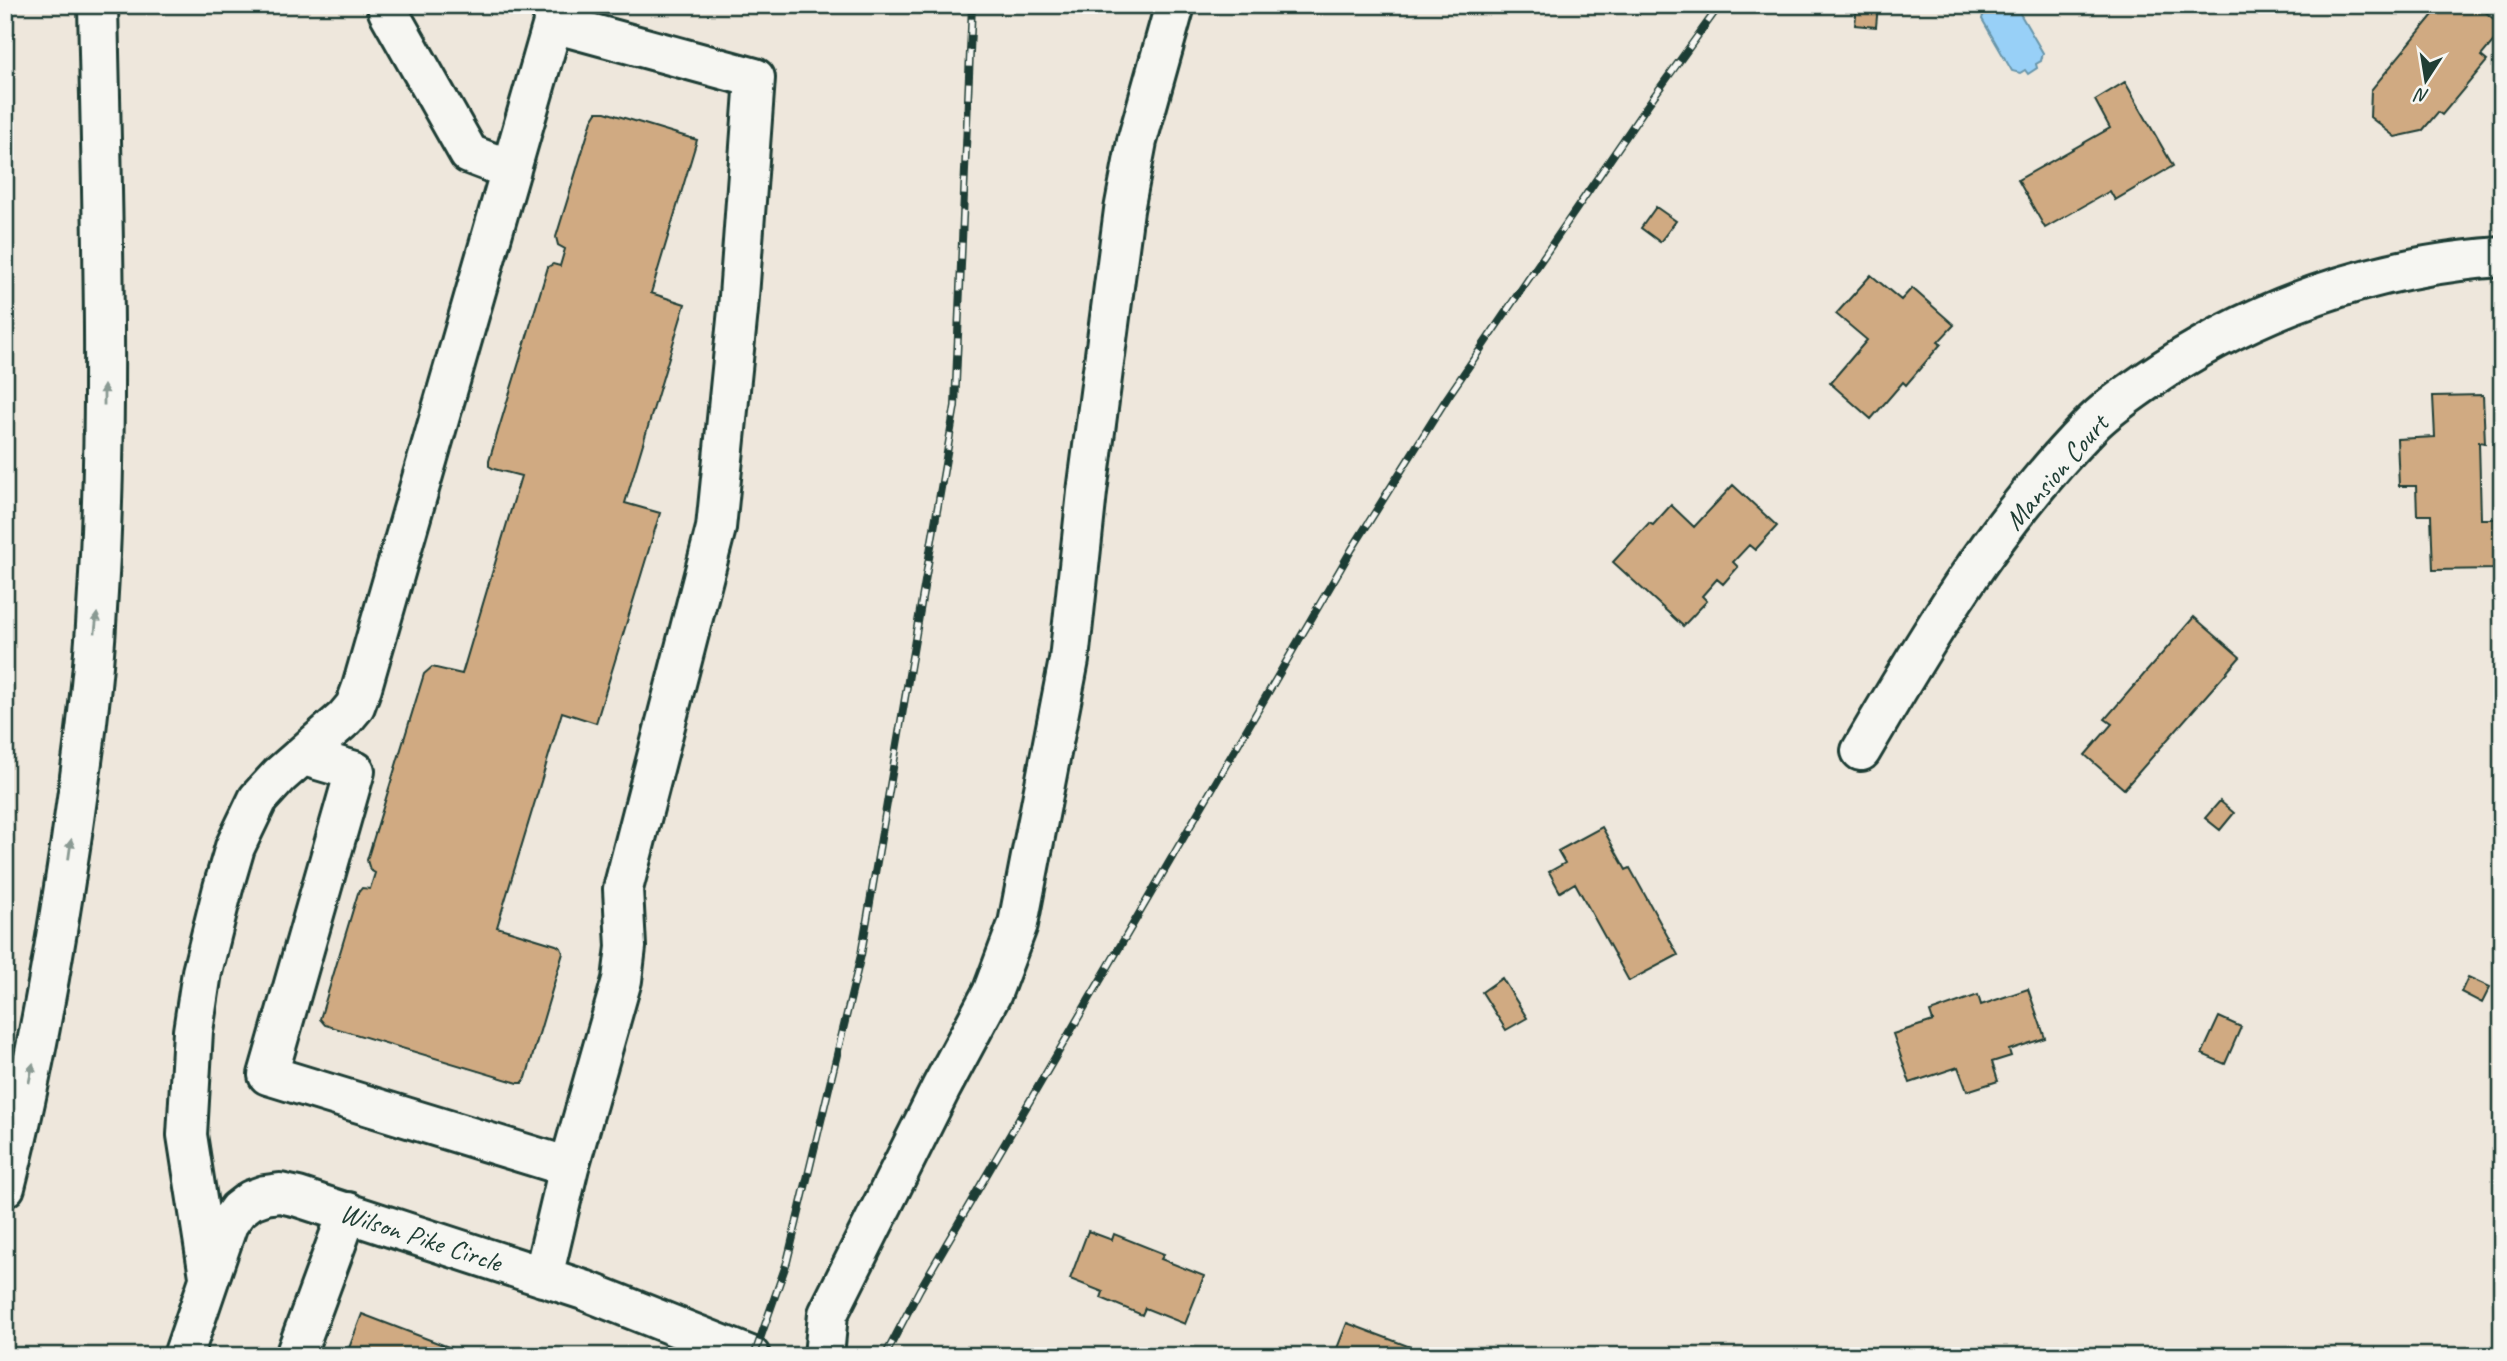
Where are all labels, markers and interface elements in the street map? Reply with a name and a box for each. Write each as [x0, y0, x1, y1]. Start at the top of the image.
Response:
north arrow [2392, 46, 2462, 116]
text: N [2411, 82, 2431, 109]
one-way arrow [98, 384, 110, 406]
street label: Mansion Court [1996, 405, 2118, 537]
one-way arrow [91, 612, 102, 634]
one-way arrow [65, 838, 76, 860]
one-way arrow [25, 1062, 36, 1084]
street label: Wilson Pike Circle [336, 1194, 508, 1280]

